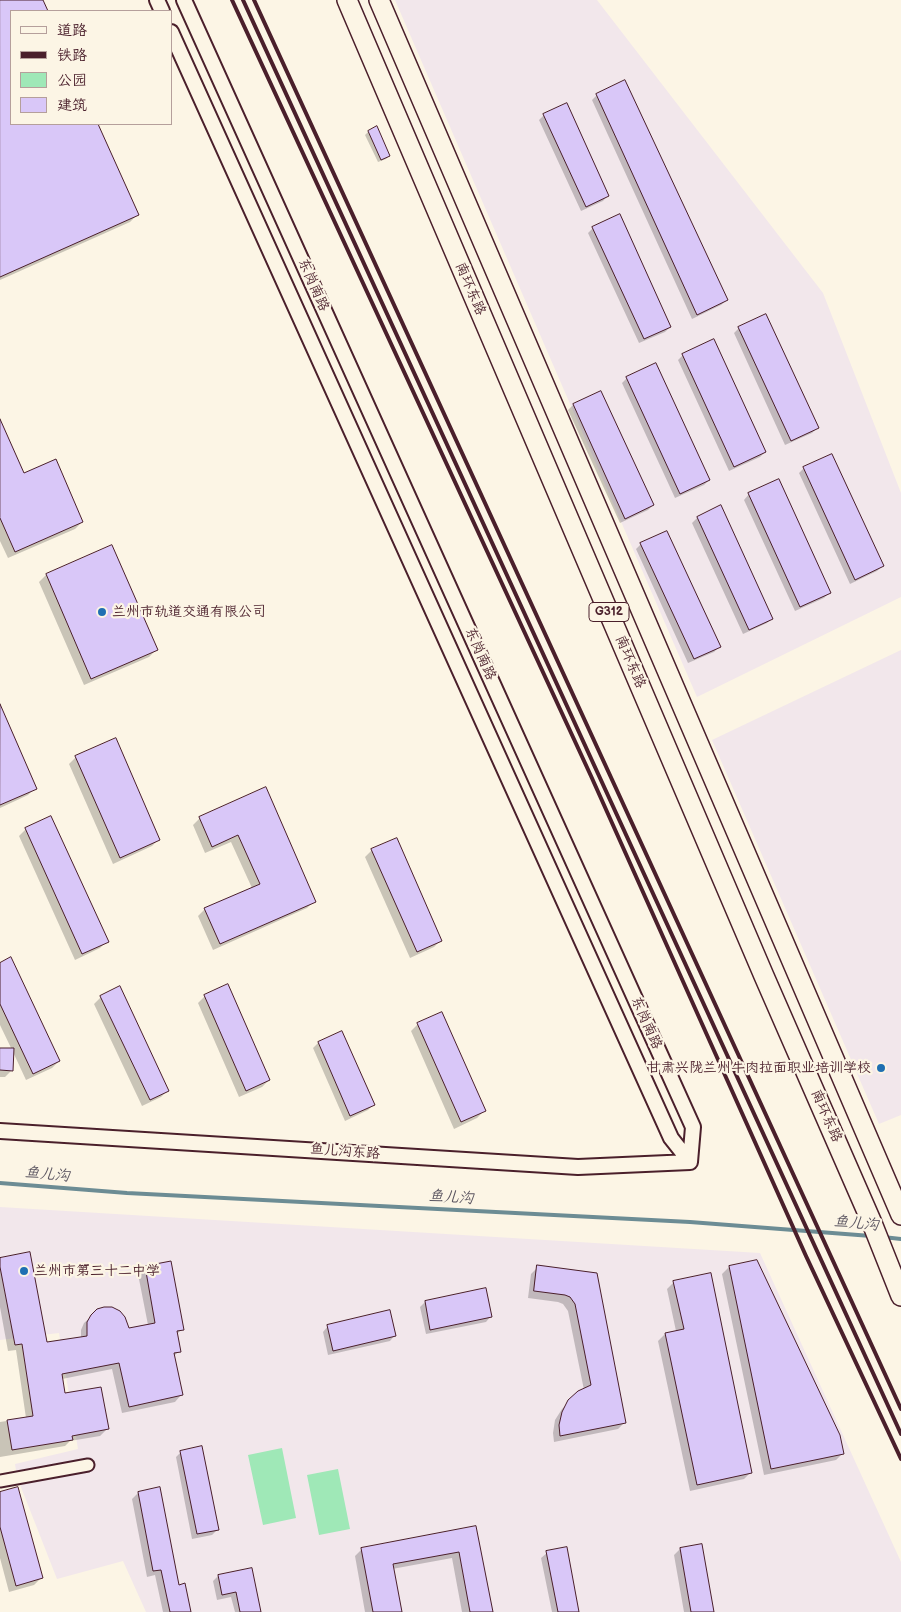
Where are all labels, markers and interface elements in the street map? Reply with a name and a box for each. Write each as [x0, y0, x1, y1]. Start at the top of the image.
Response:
legend [10, 10, 172, 125]
text: 道路 [57, 21, 87, 40]
text: 铁路 [57, 46, 87, 65]
text: 公园 [57, 71, 87, 90]
text: 建筑 [57, 96, 87, 115]
street label: 东岗南路 [294, 256, 332, 314]
street label: 南环东路 [451, 260, 489, 318]
road number: G312 [589, 602, 629, 622]
place label: 兰州市轨道交通有限公司 [112, 604, 266, 620]
marker: 兰州市轨道交通有限公司 [96, 606, 108, 618]
street label: 东岗南路 [461, 625, 499, 683]
street label: 南环东路 [611, 633, 649, 691]
street label: 东岗南路 [627, 994, 665, 1052]
place label: 甘肃兴陇兰州牛肉拉面职业培训学校 [647, 1060, 871, 1076]
marker: 甘肃兴陇兰州牛肉拉面职业培训学校 [875, 1062, 887, 1074]
street label: 南环东路 [807, 1087, 845, 1145]
street label: 鱼儿沟东路 [309, 1141, 381, 1163]
water label: 鱼儿沟 [24, 1164, 70, 1186]
water label: 鱼儿沟 [428, 1188, 474, 1208]
water label: 鱼儿沟 [833, 1213, 879, 1235]
place label: 兰州市第三十二中学 [34, 1263, 160, 1279]
marker: 兰州市第三十二中学 [18, 1265, 30, 1277]

